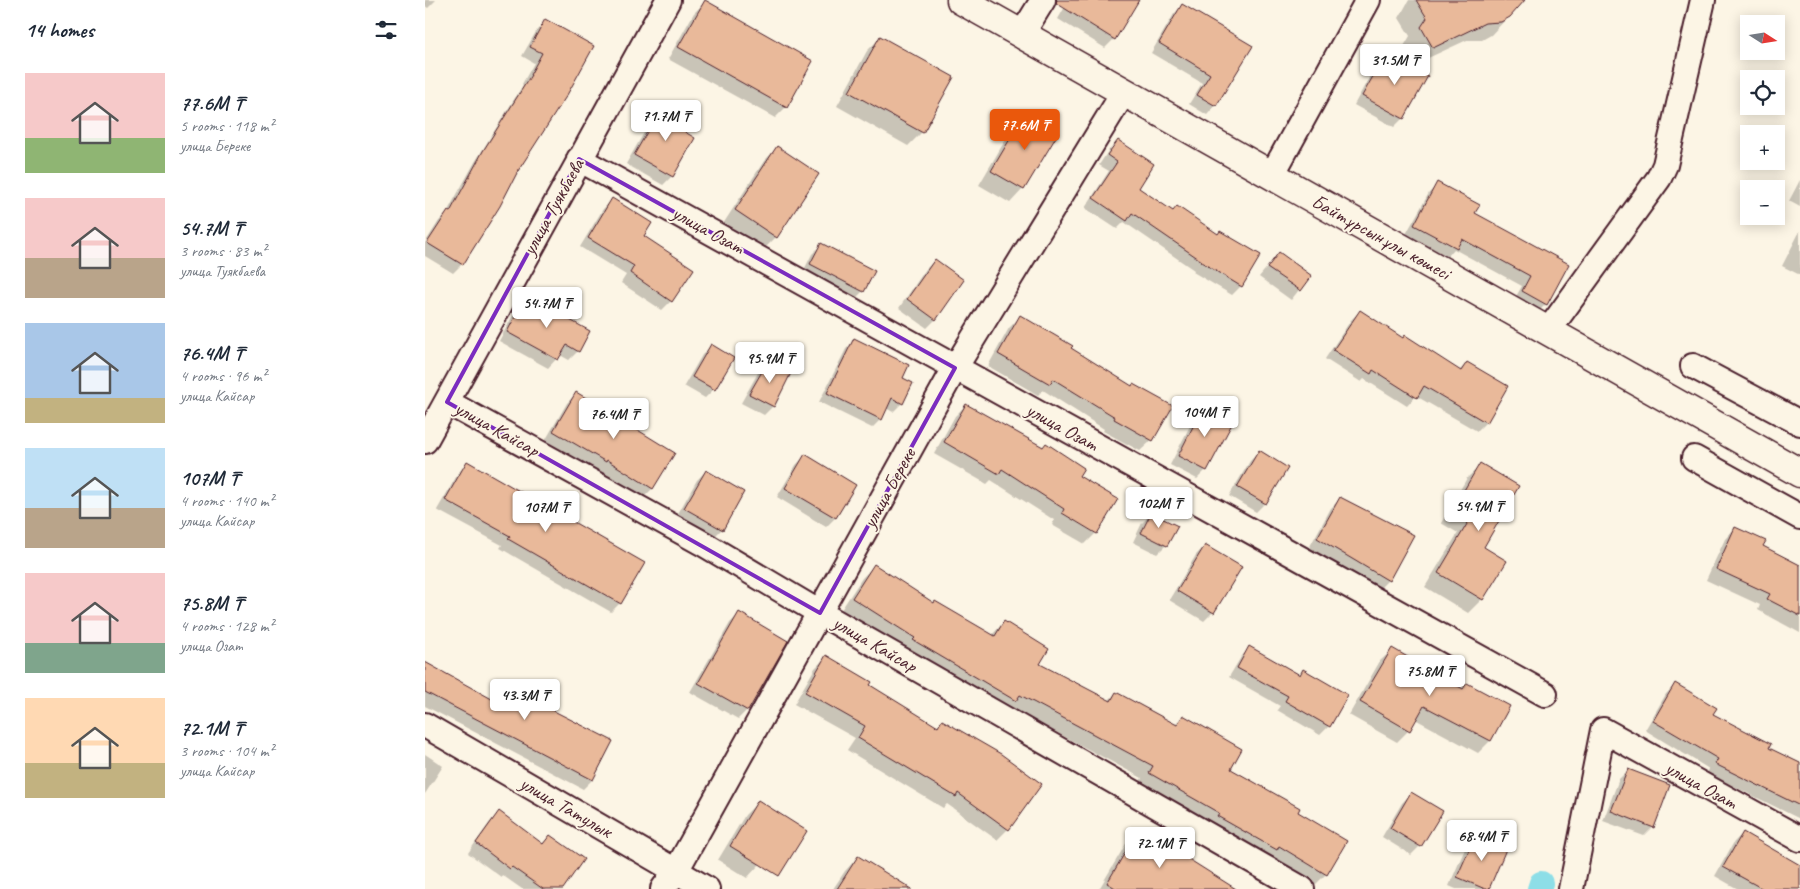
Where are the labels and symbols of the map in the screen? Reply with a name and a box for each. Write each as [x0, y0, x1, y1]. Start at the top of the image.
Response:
north arrow [1740, 15, 1785, 60]
pin: 31.5M ₸ [1349, 44, 1441, 86]
pin: 71.7M ₸ [620, 100, 712, 142]
pin: 77.6M ₸ [979, 108, 1071, 151]
street label: улица Туякбаева [516, 153, 591, 260]
street label: Байтұрсынұлы көшесі [1307, 189, 1457, 287]
street label: улица Озат [667, 200, 750, 261]
pin: 54.7M ₸ [501, 286, 593, 329]
pin: 95.9M ₸ [724, 342, 816, 384]
street label: улица Кайсар [449, 395, 545, 463]
pin: 104M ₸ [1164, 396, 1246, 438]
street label: улица Озат [1021, 397, 1104, 458]
pin: 76.4M ₸ [568, 398, 660, 440]
street label: улица Береке [856, 442, 922, 533]
pin: 102M ₸ [1118, 486, 1200, 529]
pin: 107M ₸ [505, 490, 587, 533]
pin: 54.9M ₸ [1433, 490, 1525, 532]
street label: улица Кайсар [828, 609, 923, 679]
pin: 75.8M ₸ [1384, 654, 1476, 697]
pin: 43.3M ₸ [479, 678, 571, 721]
street label: улица Озат [1660, 755, 1743, 816]
street label: улица Татулык [515, 770, 618, 844]
pin: 68.4M ₸ [1436, 820, 1528, 862]
pin: 72.1M ₸ [1114, 826, 1206, 869]

